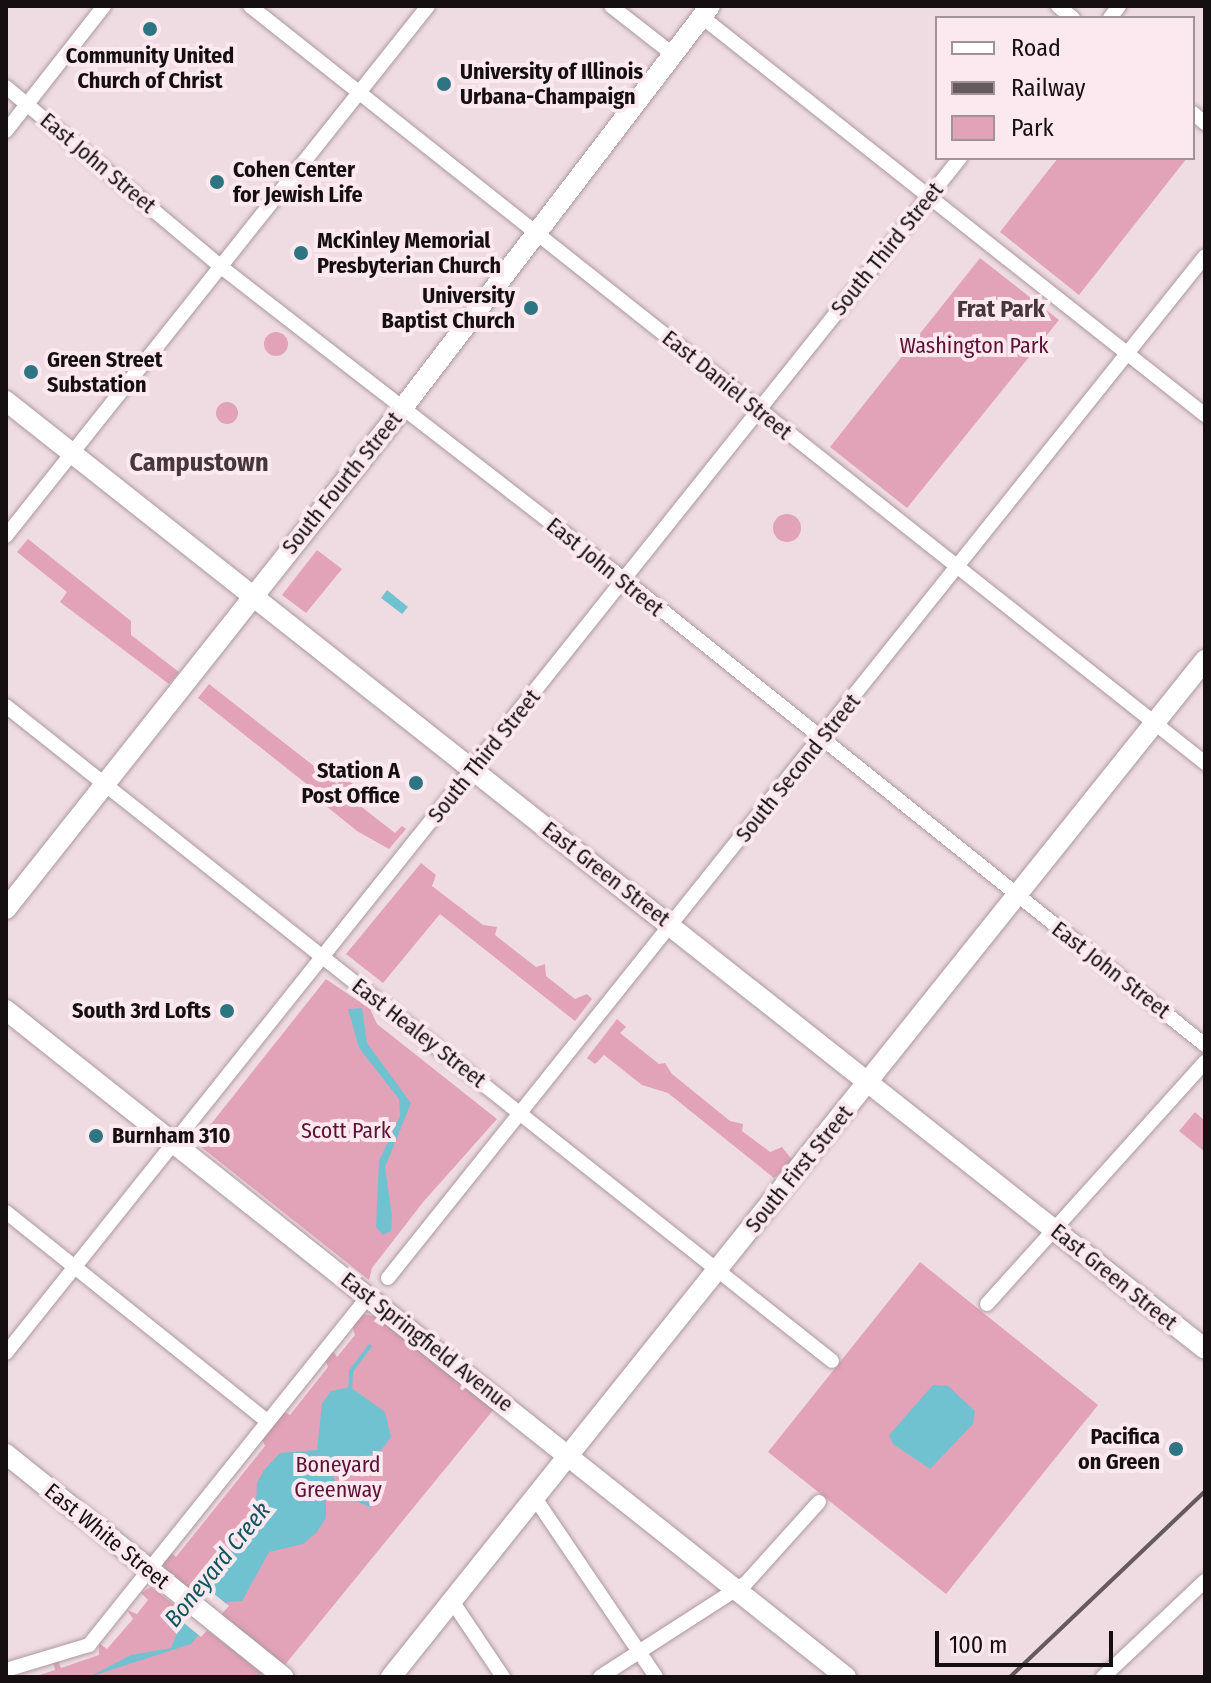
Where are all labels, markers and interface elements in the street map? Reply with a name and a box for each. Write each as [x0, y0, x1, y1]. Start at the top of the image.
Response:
legend [935, 16, 1195, 160]
marker: Community United Church of Christ [141, 20, 159, 38]
text: Road [1011, 34, 1061, 62]
place label: Community United Church of Christ [66, 42, 234, 94]
place label: University of Illinois Urbana-Champaign [460, 58, 643, 110]
text: Railway [1011, 74, 1086, 102]
marker: University of Illinois Urbana-Champaign [435, 75, 453, 93]
street label: East John Street [35, 107, 161, 219]
text: Park [1011, 114, 1054, 142]
place label: Cohen Center for Jewish Life [233, 156, 363, 208]
marker: Cohen Center for Jewish Life [208, 173, 226, 191]
street label: South Third Street [825, 177, 949, 321]
place label: McKinley Memorial Presbyterian Church [317, 227, 501, 278]
marker: McKinley Memorial Presbyterian Church [292, 244, 310, 262]
place label: University Baptist Church [382, 282, 515, 334]
district label: Frat Park [957, 296, 1045, 324]
marker: University Baptist Church [522, 299, 540, 317]
street label: East Daniel Street [657, 325, 797, 445]
park label: Washington Park [899, 333, 1049, 359]
place label: Green Street Substation [47, 346, 162, 398]
marker: Green Street Substation [22, 363, 40, 381]
street label: South Fourth Street [276, 406, 408, 560]
district label: Campustown [129, 447, 269, 479]
street label: East John Street [541, 512, 669, 622]
street label: South Third Street [422, 684, 546, 828]
street label: South Second Street [730, 689, 866, 847]
place label: Station A Post Office [302, 757, 400, 808]
marker: Station A Post Office [407, 774, 425, 792]
street label: East Green Street [537, 816, 675, 932]
street label: East John Street [1047, 916, 1175, 1024]
street label: East Healey Street [347, 973, 491, 1093]
place label: South 3rd Lofts [72, 998, 211, 1024]
marker: South 3rd Lofts [218, 1002, 236, 1020]
street label: South First Street [740, 1100, 858, 1238]
park label: Scott Park [301, 1118, 391, 1144]
place label: Burnham 310 [112, 1123, 230, 1149]
marker: Burnham 310 [87, 1127, 105, 1145]
street label: East Green Street [1046, 1218, 1182, 1336]
street label: East Springfield Avenue [336, 1267, 518, 1417]
place label: Pacifica on Green [1078, 1423, 1160, 1474]
marker: Pacifica on Green [1167, 1440, 1185, 1458]
park label: Boneyard Greenway [294, 1451, 382, 1502]
street label: East White Street [39, 1478, 175, 1594]
water label: Boneyard Creek [159, 1497, 277, 1633]
scale bar [939, 1615, 1117, 1665]
text: 100 m [949, 1631, 1007, 1659]

